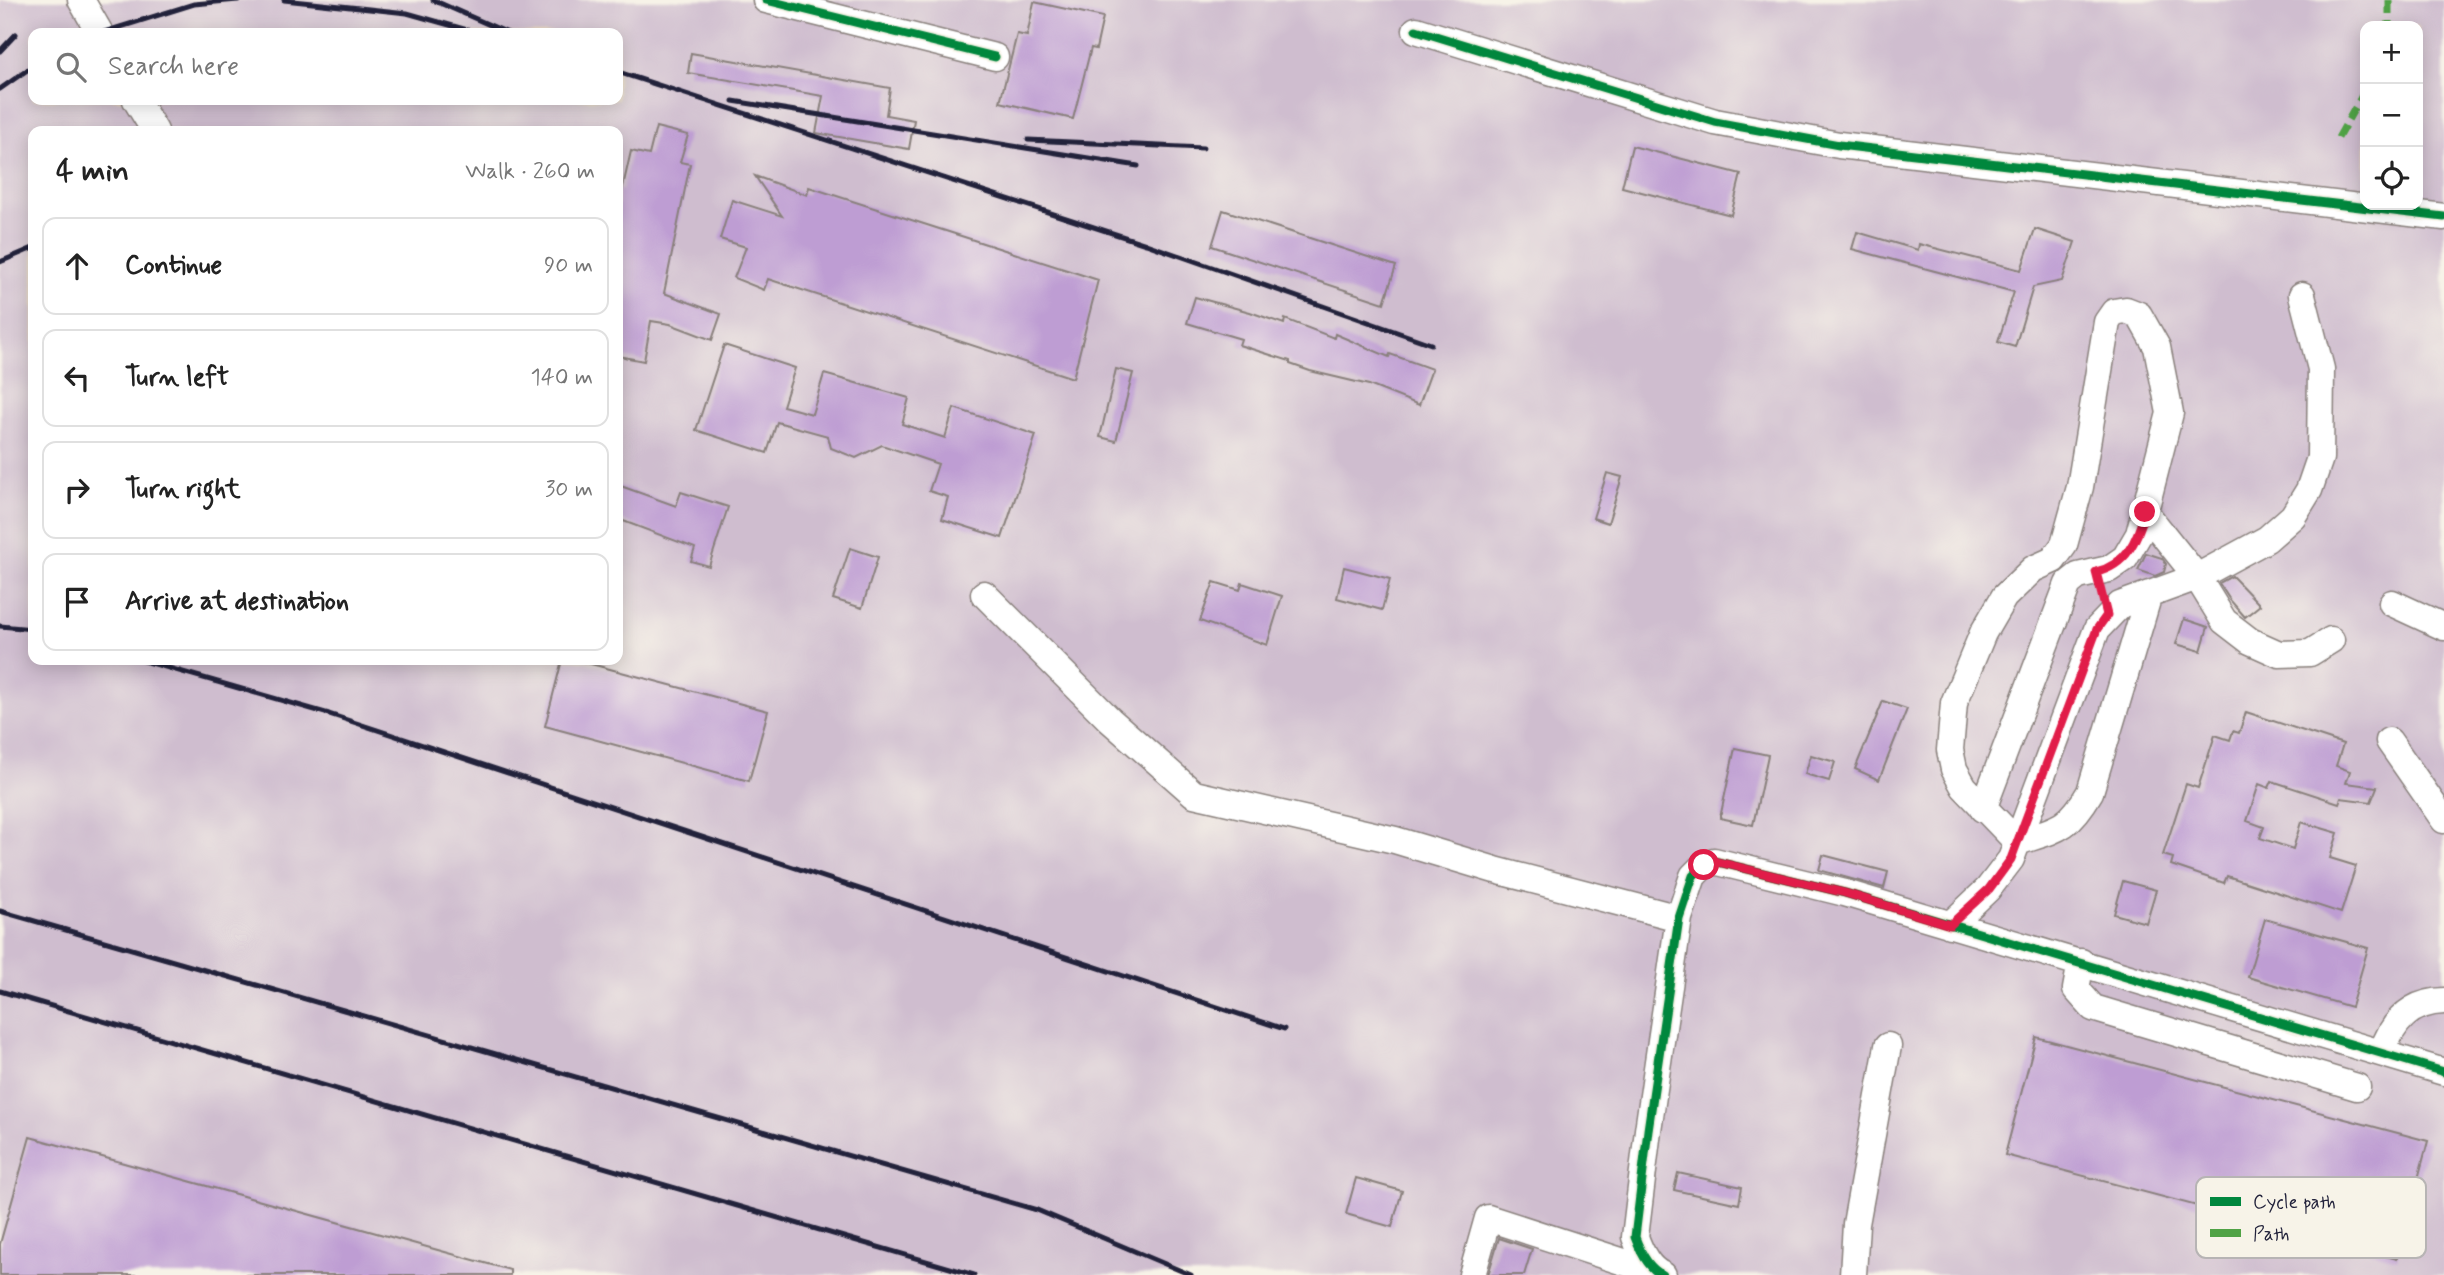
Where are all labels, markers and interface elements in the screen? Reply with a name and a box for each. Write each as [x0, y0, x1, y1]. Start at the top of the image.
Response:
map controls [2360, 21, 2423, 210]
button: + [2360, 21, 2423, 84]
search box [28, 28, 623, 105]
icon: search [52, 48, 90, 86]
text: Search here [108, 50, 239, 84]
button: − [2360, 84, 2423, 147]
button: locate [2360, 147, 2423, 210]
text: 4 min [56, 152, 129, 191]
text: Walk · 260 m [465, 157, 595, 187]
icon: ahead [58, 247, 96, 285]
text: Continue [125, 249, 222, 283]
text: 90 m [544, 251, 593, 281]
icon: left [58, 359, 96, 397]
text: Turn left [125, 361, 229, 395]
text: 140 m [530, 363, 593, 393]
icon: right [58, 471, 96, 509]
text: Turn right [125, 473, 241, 507]
text: 30 m [545, 475, 593, 505]
route end [2129, 496, 2160, 527]
icon: arrive [58, 583, 96, 621]
text: Arrive at destination [125, 585, 349, 619]
route start [1688, 849, 1719, 880]
legend [2196, 1177, 2426, 1258]
text: Cycle path [2253, 1190, 2336, 1215]
text: Path [2253, 1222, 2290, 1247]

